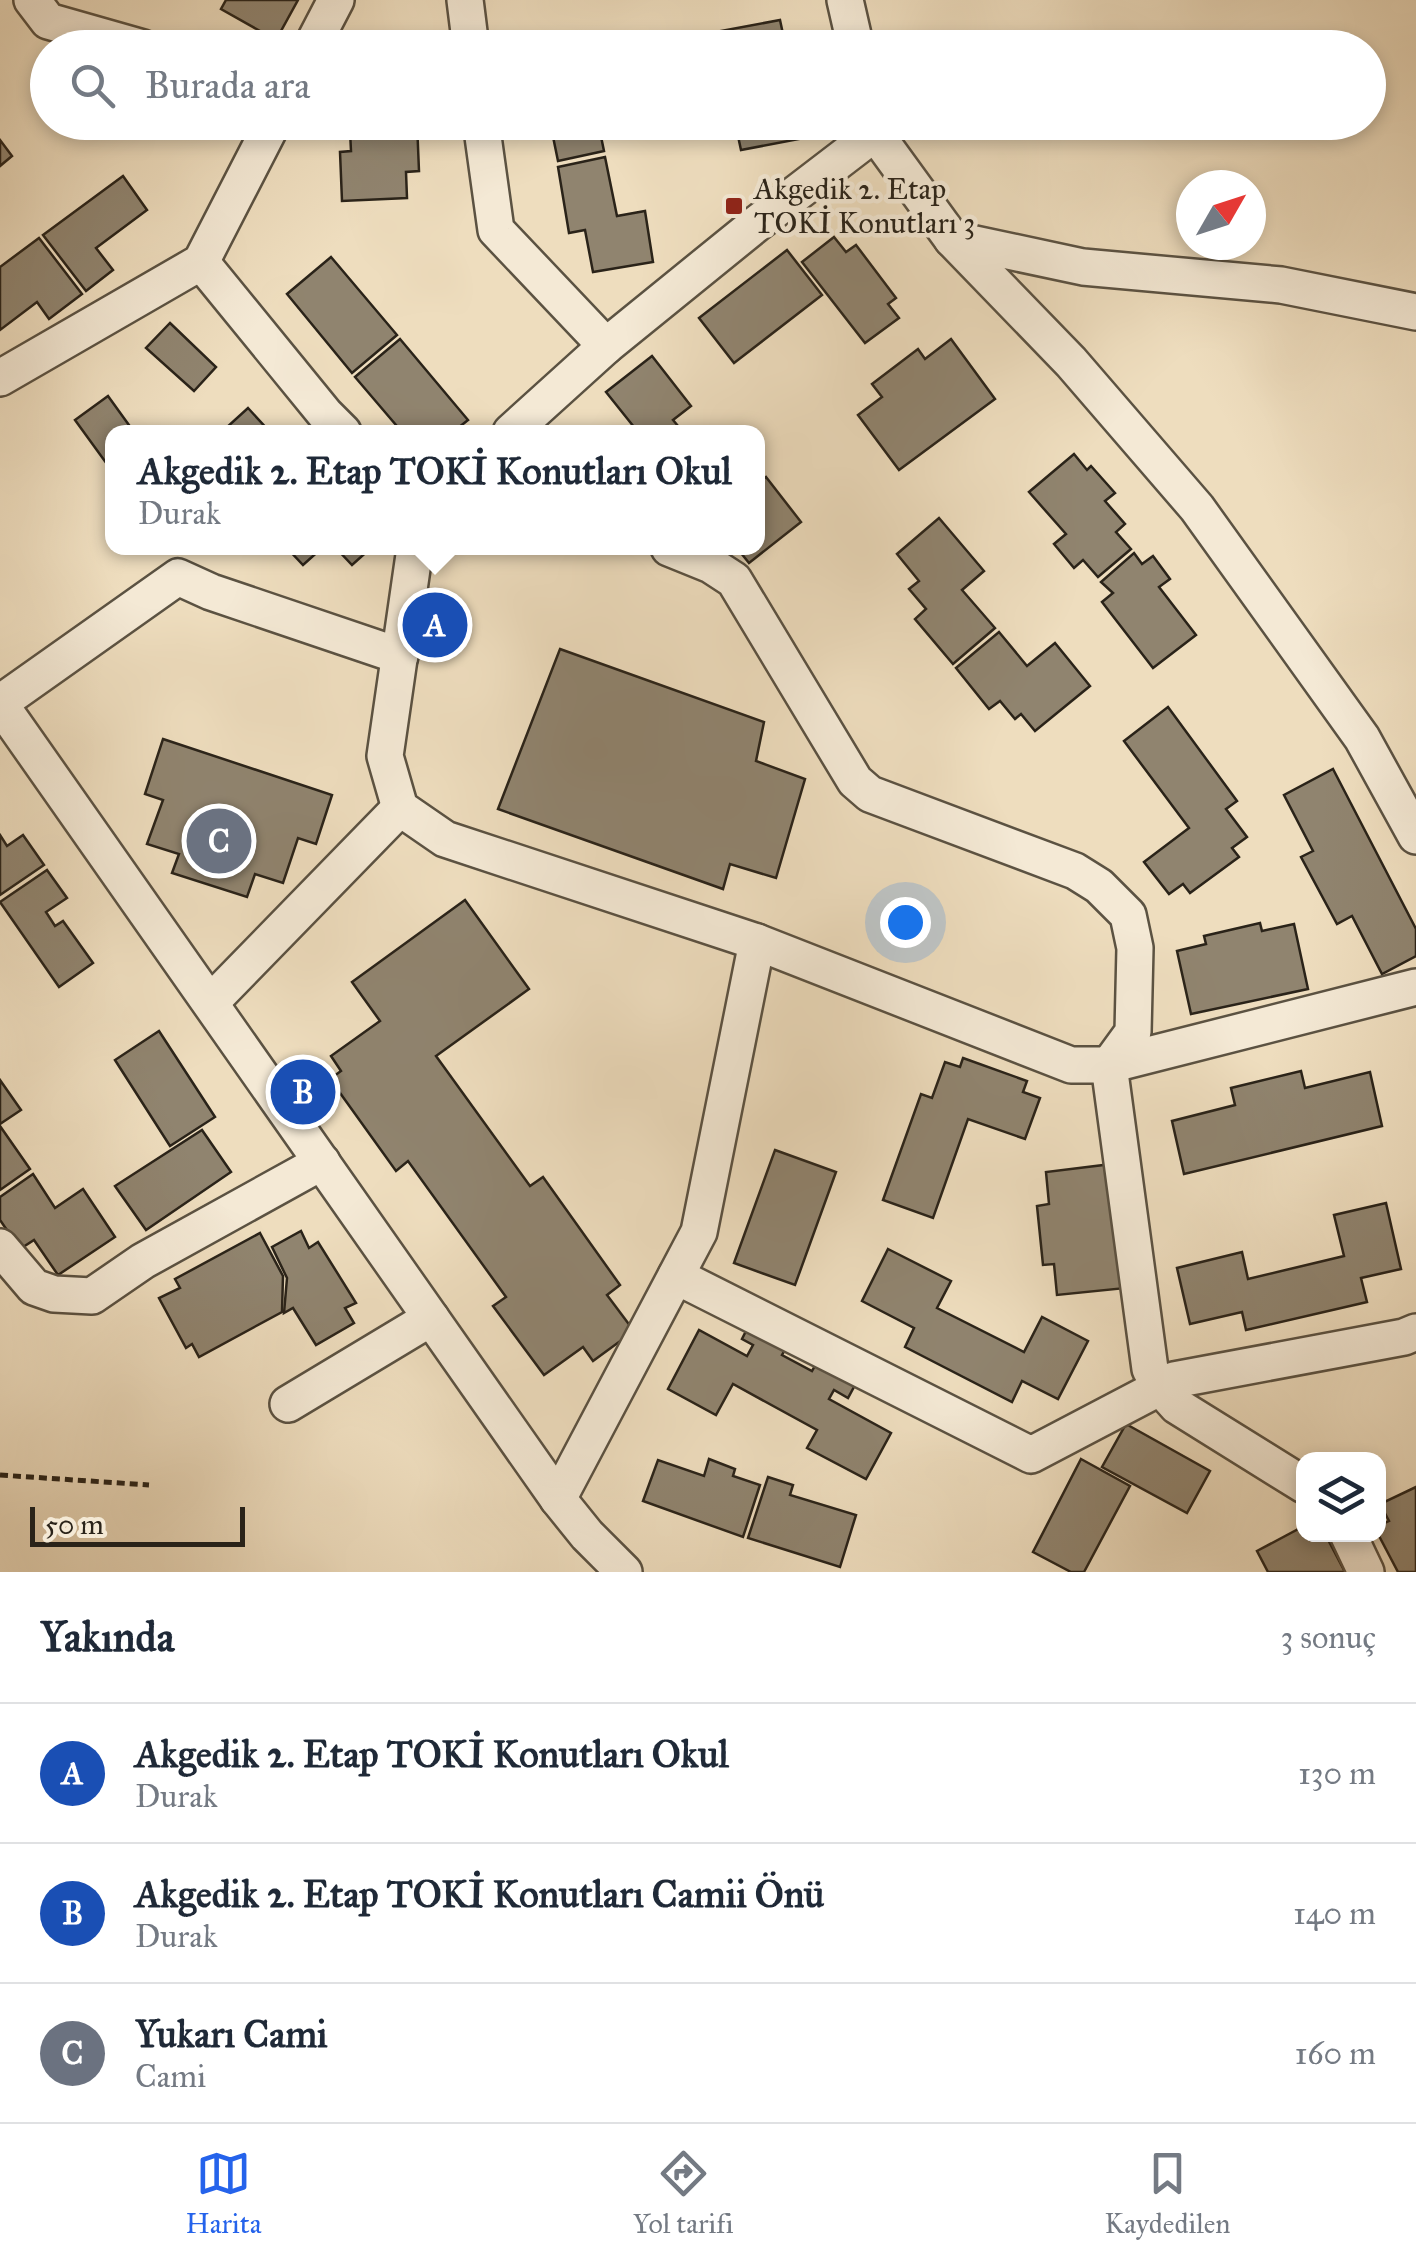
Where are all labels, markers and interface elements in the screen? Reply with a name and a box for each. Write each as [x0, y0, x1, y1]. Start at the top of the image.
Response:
search box [30, 30, 1386, 140]
icon: search [65, 58, 120, 113]
text: Burada ara [145, 62, 310, 108]
north arrow [1176, 170, 1266, 260]
place label: Akgedik 2. Etap TOKİ Konutları 3 [752, 171, 975, 241]
marker: Akgedik 2. Etap TOKİ Konutları 3 [723, 195, 745, 217]
popup [105, 425, 765, 555]
text: Akgedik 2. Etap TOKİ Konutları Okul [138, 448, 732, 494]
text: Durak [138, 494, 221, 533]
pin: A [402, 588, 468, 662]
pin: C [186, 804, 252, 878]
your location [880, 897, 931, 948]
pin: B [270, 1054, 336, 1130]
map controls [1296, 1452, 1386, 1542]
button: layers [1296, 1452, 1386, 1542]
scale bar [30, 1502, 245, 1546]
text: 50 m [45, 1507, 104, 1542]
text: Yakında [40, 1611, 174, 1663]
text: 3 sonuç [1281, 1618, 1376, 1657]
text: Akgedik 2. Etap TOKİ Konutları Okul [135, 1731, 729, 1777]
text: A [62, 1754, 83, 1793]
text: 130 m [1298, 1754, 1376, 1793]
text: Durak [135, 1777, 218, 1816]
text: Akgedik 2. Etap TOKİ Konutları Camii Önü [135, 1871, 824, 1917]
text: B [62, 1894, 83, 1933]
text: 140 m [1293, 1894, 1376, 1933]
text: Durak [135, 1917, 218, 1956]
text: Yukarı Cami [135, 2011, 328, 2057]
text: C [62, 2034, 83, 2073]
text: 160 m [1295, 2034, 1376, 2073]
text: Cami [135, 2057, 206, 2096]
tab: Harita [186, 2146, 262, 2241]
tab: Yol tarifi [633, 2146, 733, 2241]
tab: Kaydedilen [1104, 2146, 1230, 2241]

